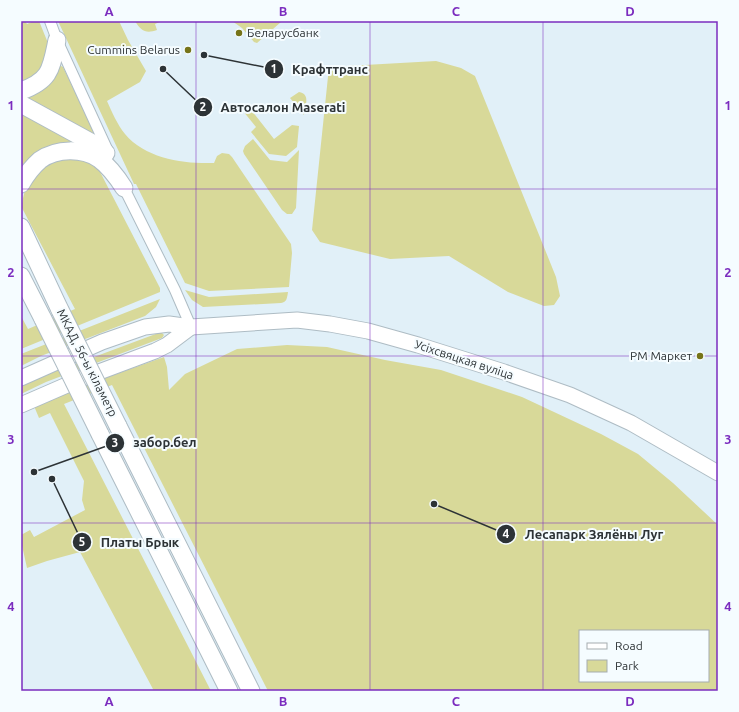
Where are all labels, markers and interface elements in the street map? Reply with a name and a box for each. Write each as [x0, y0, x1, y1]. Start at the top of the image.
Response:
text: A [104, 4, 114, 18]
text: B [279, 4, 288, 18]
text: C [452, 4, 461, 18]
text: D [625, 4, 635, 18]
place label: Беларусбанк [247, 26, 319, 39]
marker: Беларусбанк [234, 28, 244, 38]
place label: Cummins Belarus [87, 43, 180, 56]
marker: Cummins Belarus [183, 45, 193, 55]
callout: Крафттранс [264, 57, 376, 82]
text: 1 [271, 62, 277, 75]
text: Крафттранс [292, 62, 369, 76]
callout: Автосалон Maserati [193, 95, 354, 120]
text: 1 [7, 98, 15, 112]
text: 1 [724, 98, 732, 112]
text: 2 [200, 100, 207, 113]
text: Автосалон Maserati [221, 100, 346, 114]
text: 2 [7, 265, 15, 279]
text: 2 [724, 265, 732, 279]
street label: МКАД, 56-ы кіламетр [55, 307, 120, 419]
street label: Усіхсвяцкая вуліца [413, 337, 515, 382]
place label: РМ Маркет [630, 349, 693, 362]
marker: РМ Маркет [695, 351, 705, 361]
callout: забор.бел [105, 430, 205, 455]
text: 3 [7, 432, 15, 446]
text: 3 [724, 432, 732, 446]
text: забор.бел [133, 435, 197, 449]
text: 3 [112, 436, 118, 449]
callout: Лесапарк Зялёны Луг [496, 522, 671, 547]
text: 4 [503, 527, 510, 540]
text: Лесапарк Зялёны Луг [525, 527, 663, 541]
callout: Платы Брык [72, 530, 187, 555]
text: 5 [79, 535, 86, 548]
text: Платы Брык [101, 535, 180, 549]
text: 4 [7, 599, 15, 613]
text: 4 [724, 599, 732, 613]
legend [579, 630, 709, 682]
text: Road [615, 639, 643, 652]
text: Park [615, 659, 639, 672]
text: A [104, 694, 114, 708]
text: B [279, 694, 288, 708]
text: C [452, 694, 461, 708]
text: D [625, 694, 635, 708]

